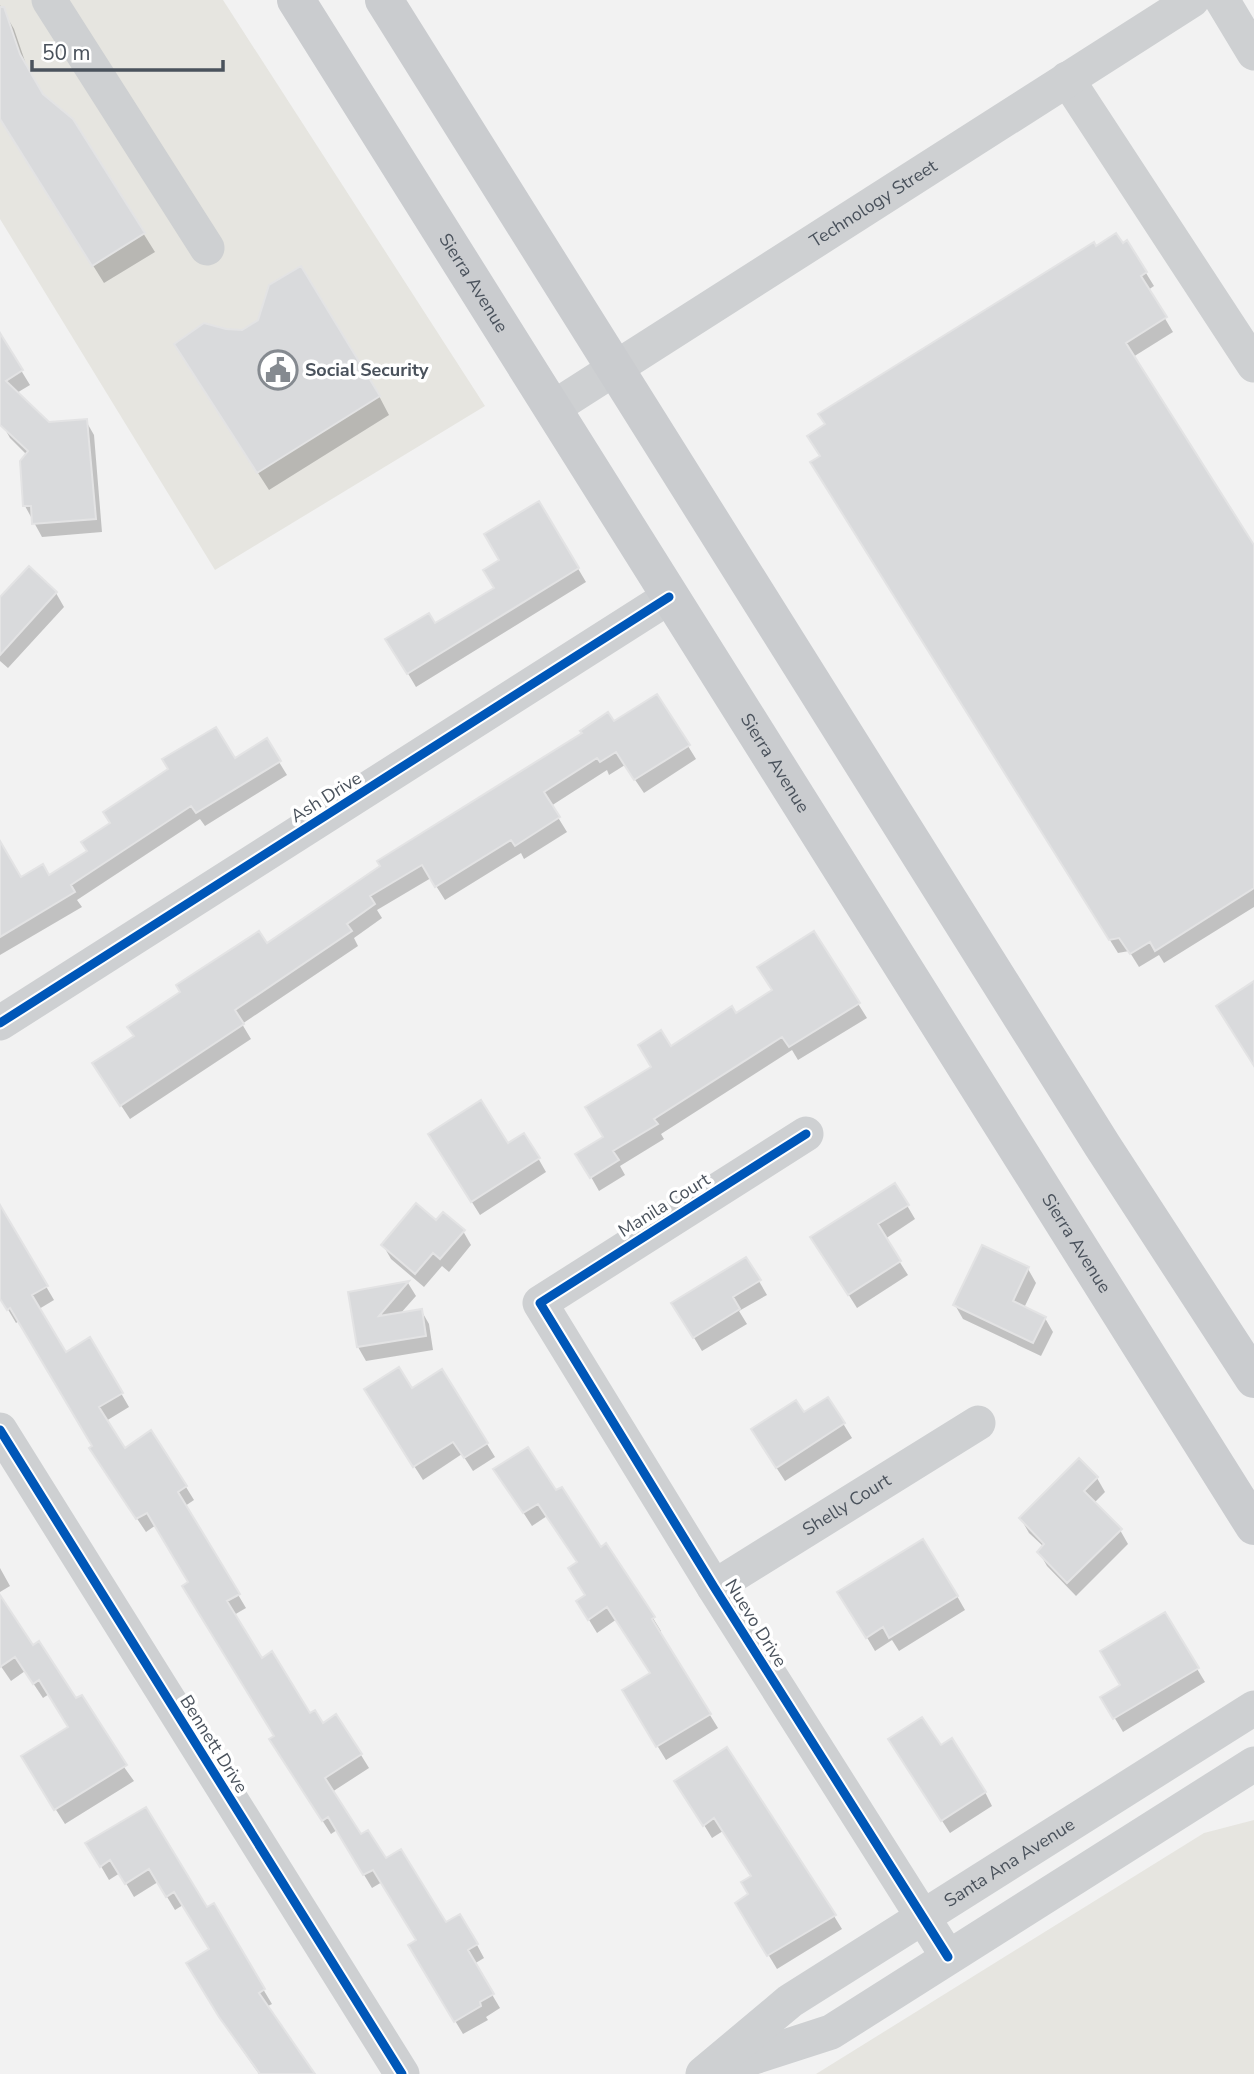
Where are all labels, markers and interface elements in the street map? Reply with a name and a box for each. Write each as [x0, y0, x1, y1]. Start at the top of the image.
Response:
scale bar [32, 28, 222, 72]
text: 50 m [42, 39, 91, 67]
street label: Technology Street [805, 154, 942, 253]
street label: Sierra Avenue [433, 229, 514, 337]
public building icon: Social Security [257, 349, 299, 391]
place label: Social Security [305, 358, 429, 382]
street label: Sierra Avenue [735, 709, 815, 817]
street label: Ash Drive [286, 766, 366, 828]
street label: Manila Court [614, 1167, 715, 1243]
street label: Sierra Avenue [1036, 1189, 1117, 1298]
street label: Shelly Court [798, 1468, 896, 1541]
street label: Nuevo Drive [720, 1575, 792, 1671]
street label: Bennett Drive [174, 1690, 254, 1798]
street label: Santa Ana Avenue [939, 1812, 1079, 1913]

